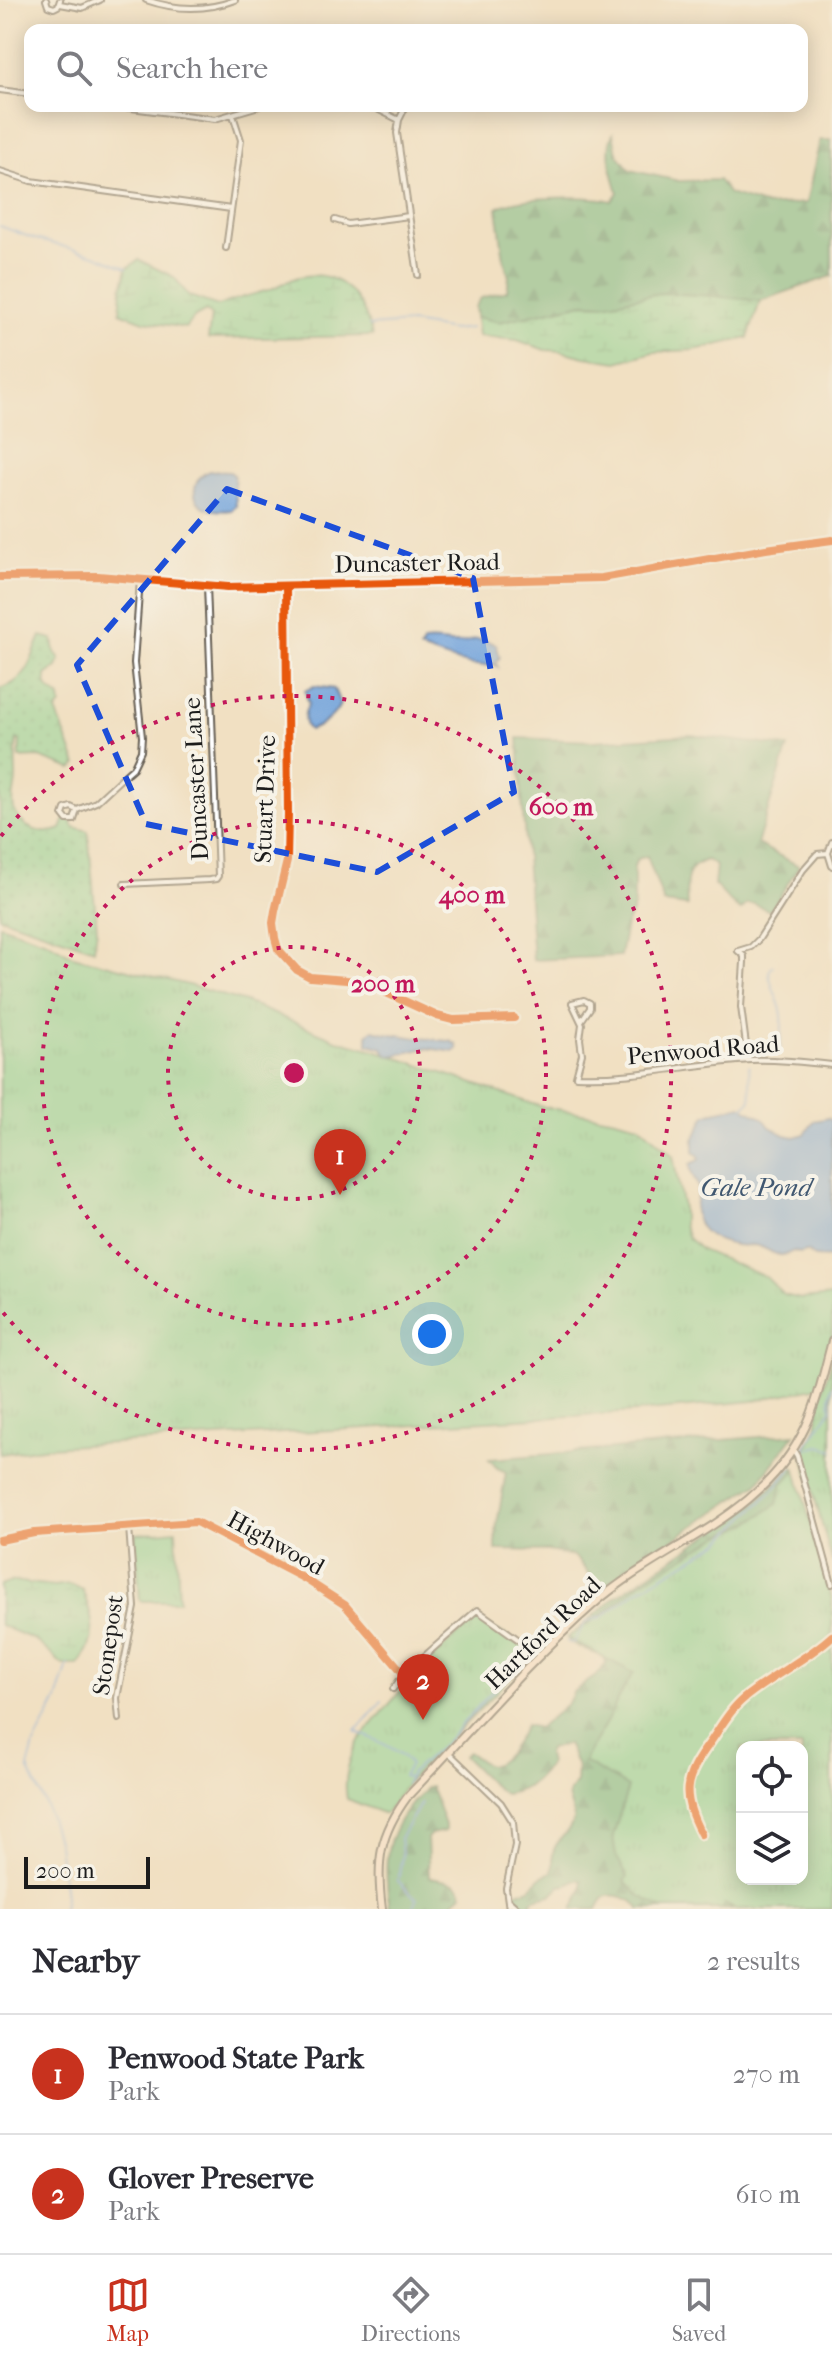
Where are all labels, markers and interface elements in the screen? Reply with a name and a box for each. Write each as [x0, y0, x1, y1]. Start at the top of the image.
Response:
search box [24, 24, 808, 112]
icon: search [52, 46, 96, 90]
text: Search here [116, 51, 268, 86]
street label: Duncaster Road [334, 548, 501, 578]
street label: Duncaster Lane [178, 697, 214, 861]
street label: Stuart Drive [249, 734, 281, 864]
text: 600 m [529, 793, 594, 821]
text: 400 m [438, 881, 506, 910]
text: 200 m [351, 970, 416, 998]
street label: Penwood Road [626, 1029, 781, 1071]
centre of rings [280, 1059, 308, 1087]
pin: 1 [314, 1129, 366, 1195]
water label: Gale Pond [700, 1172, 815, 1203]
your location [412, 1314, 452, 1354]
street label: Highwood [223, 1505, 330, 1582]
street label: Hartford Road [479, 1570, 607, 1695]
street label: Stonepost [87, 1592, 129, 1697]
pin: 2 [397, 1654, 449, 1720]
map controls [736, 1741, 808, 1885]
button: locate [736, 1741, 808, 1813]
button: layers [736, 1813, 808, 1885]
scale bar [24, 1853, 150, 1889]
text: 200 m [36, 1858, 95, 1884]
text: Nearby [32, 1941, 139, 1981]
text: 2 results [707, 1946, 800, 1977]
text: Penwood State Park [108, 2041, 364, 2076]
text: 1 [53, 2059, 63, 2090]
text: 270 m [733, 2059, 800, 2090]
text: Park [108, 2076, 160, 2107]
text: Glover Preserve [108, 2161, 314, 2196]
text: 2 [51, 2179, 65, 2210]
text: 610 m [735, 2179, 800, 2210]
text: Park [108, 2196, 160, 2227]
tab: Map [106, 2273, 150, 2347]
tab: Directions [361, 2273, 460, 2347]
tab: Saved [672, 2273, 726, 2347]

